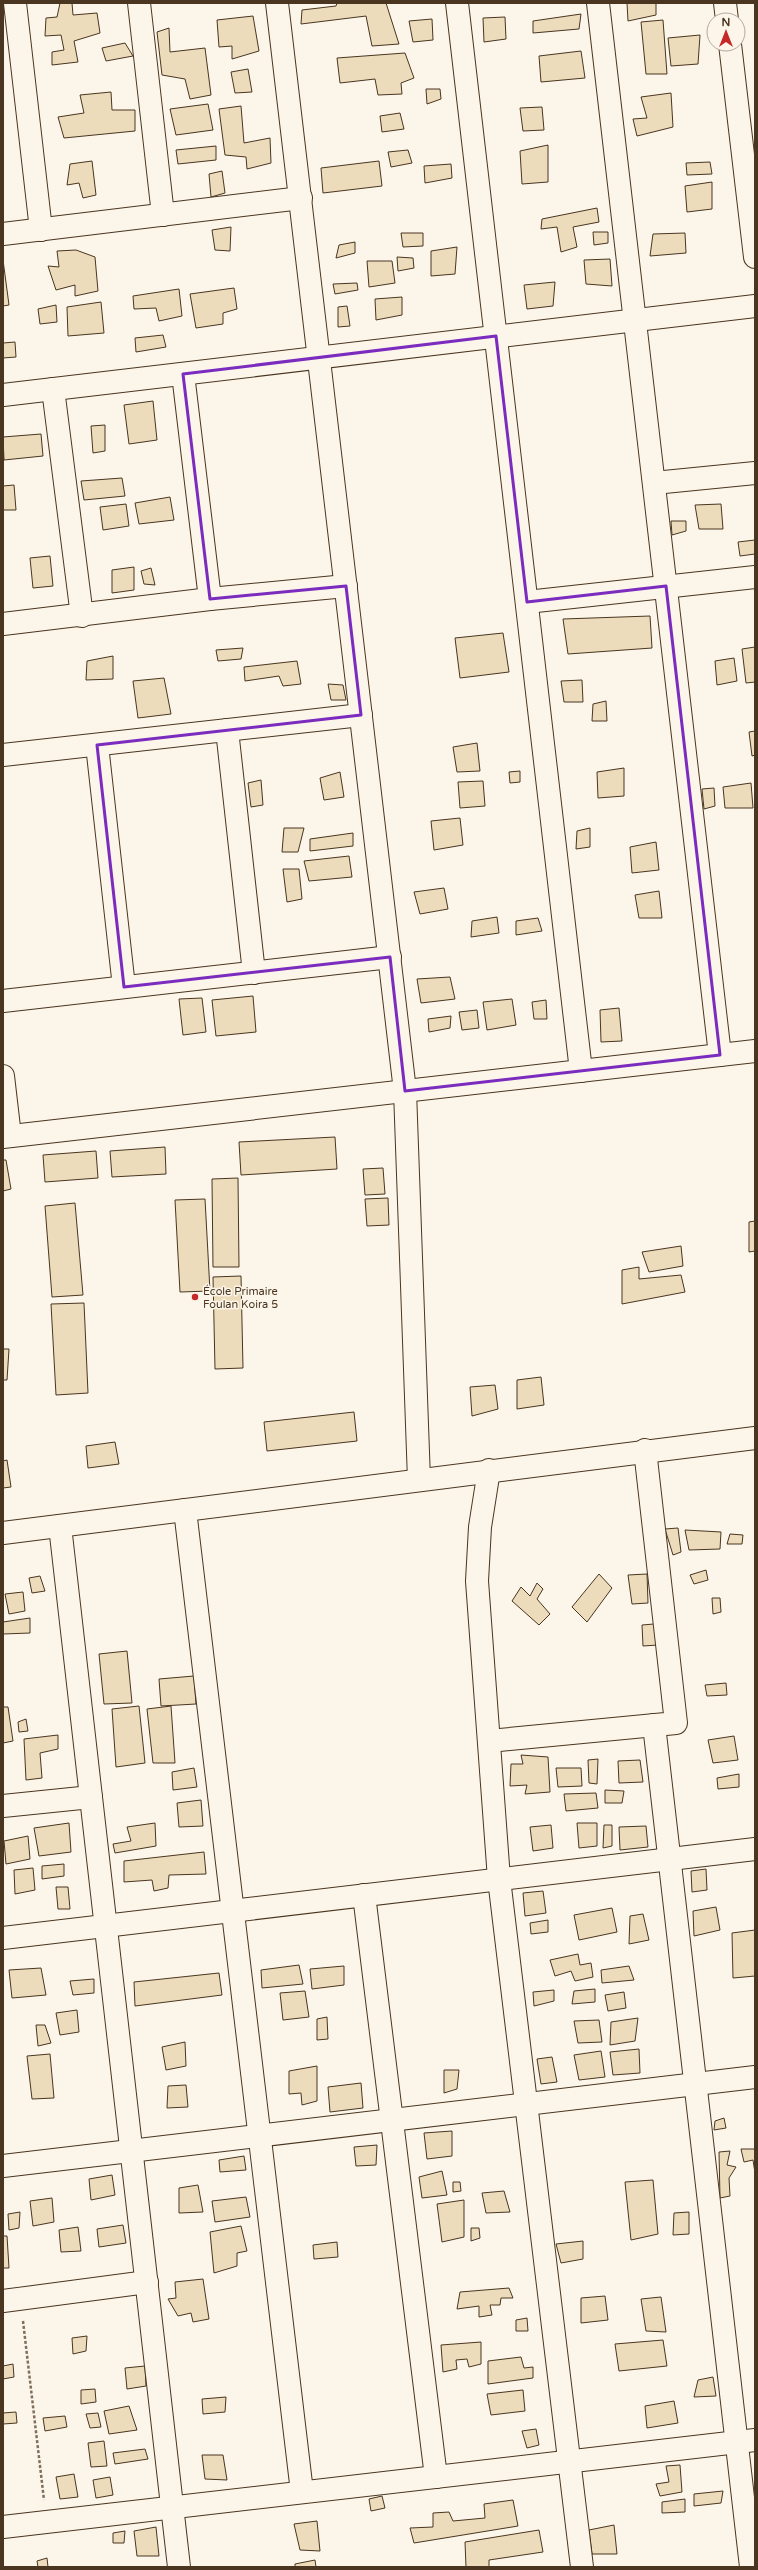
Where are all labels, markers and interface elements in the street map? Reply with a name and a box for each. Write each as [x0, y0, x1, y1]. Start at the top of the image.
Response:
north arrow [706, 12, 746, 52]
text: N [722, 16, 730, 29]
place label: École Primaire Foulan Koira 5 [203, 1284, 278, 1311]
marker: École Primaire Foulan Koira 5 [190, 1292, 200, 1302]

